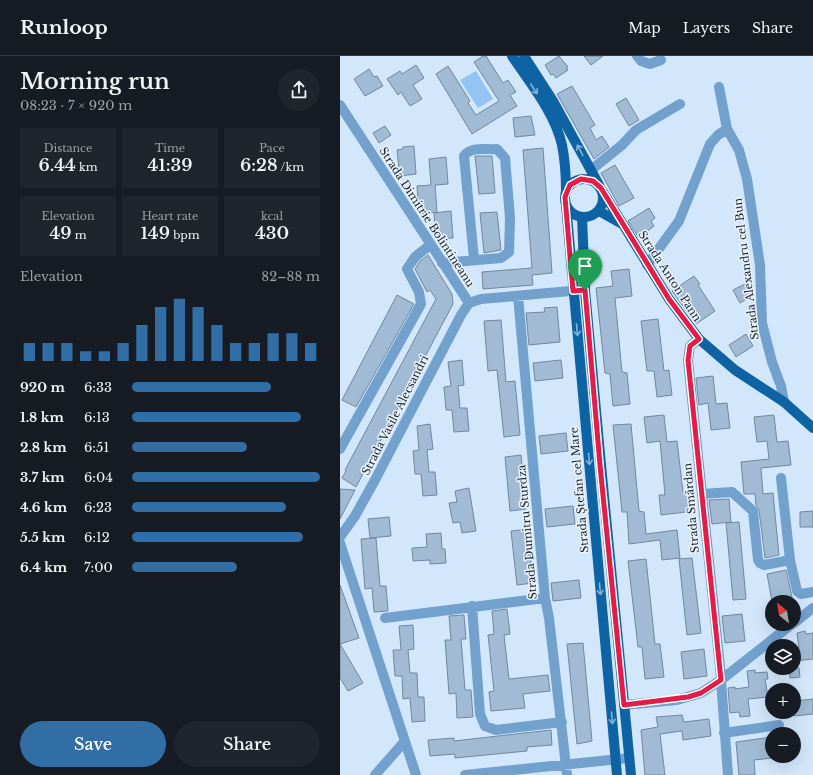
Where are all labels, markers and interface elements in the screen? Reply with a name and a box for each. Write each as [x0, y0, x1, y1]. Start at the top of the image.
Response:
text: Runloop [20, 16, 108, 39]
text: Map [628, 19, 661, 37]
text: Layers [683, 19, 730, 37]
text: Share [752, 19, 793, 37]
text: Morning run [20, 68, 170, 95]
button: share [278, 69, 320, 111]
one-way arrow [530, 83, 538, 94]
text: 08:23 · 7 × 920 m [20, 97, 132, 114]
text: Distance [44, 141, 92, 155]
text: Time [155, 141, 185, 155]
text: Pace [259, 141, 285, 155]
street label: Strada Dimitrie Bolintineanu [376, 144, 478, 290]
one-way arrow [576, 144, 583, 156]
text: 6.44 [38, 155, 76, 176]
text: 41:39 [147, 155, 193, 176]
text: 6:28 [240, 155, 278, 176]
text: km [76, 160, 98, 174]
text: /km [278, 160, 304, 174]
street label: Strada Alexandru cel Bun [730, 197, 762, 341]
text: Elevation [41, 209, 95, 223]
text: Heart rate [142, 209, 198, 223]
text: kcal [261, 209, 283, 223]
text: 49 [49, 223, 72, 244]
text: 149 [140, 223, 170, 244]
text: 430 [255, 223, 289, 244]
text: m [72, 228, 87, 242]
text: bpm [170, 228, 200, 242]
street label: Strada Anton Pann [635, 228, 705, 324]
pin [568, 249, 602, 290]
icon: arrive [574, 255, 596, 277]
text: Elevation [20, 268, 83, 285]
text: 82–88 m [261, 268, 320, 285]
one-way arrow [573, 323, 580, 336]
street label: Strada Vasile Alecsandri [359, 352, 432, 477]
text: 920 m [20, 379, 65, 396]
text: 6:33 [84, 379, 112, 396]
text: 1.8 km [20, 409, 64, 426]
text: 6:13 [84, 409, 110, 426]
street label: Strada Ștefan cel Mare [567, 426, 591, 554]
text: 2.8 km [20, 439, 67, 456]
text: 6:51 [84, 439, 109, 456]
one-way arrow [585, 452, 593, 465]
street label: Strada Smârdan [680, 462, 702, 554]
street label: Strada Dumitru Sturdza [514, 463, 540, 600]
text: 3.7 km [20, 469, 65, 486]
text: 6:04 [84, 469, 113, 486]
text: 4.6 km [20, 499, 67, 516]
text: 6:23 [84, 499, 112, 516]
text: 5.5 km [20, 529, 65, 546]
text: 6:12 [84, 529, 110, 546]
text: 6.4 km [20, 559, 67, 576]
text: 7:00 [84, 559, 113, 576]
one-way arrow [596, 582, 604, 595]
north arrow [765, 595, 801, 631]
map controls [765, 595, 801, 763]
button: layers [765, 639, 801, 675]
button: + [765, 683, 801, 719]
one-way arrow [608, 711, 616, 724]
button: Save [20, 721, 166, 767]
button: Share [174, 721, 320, 767]
button: − [765, 727, 801, 763]

